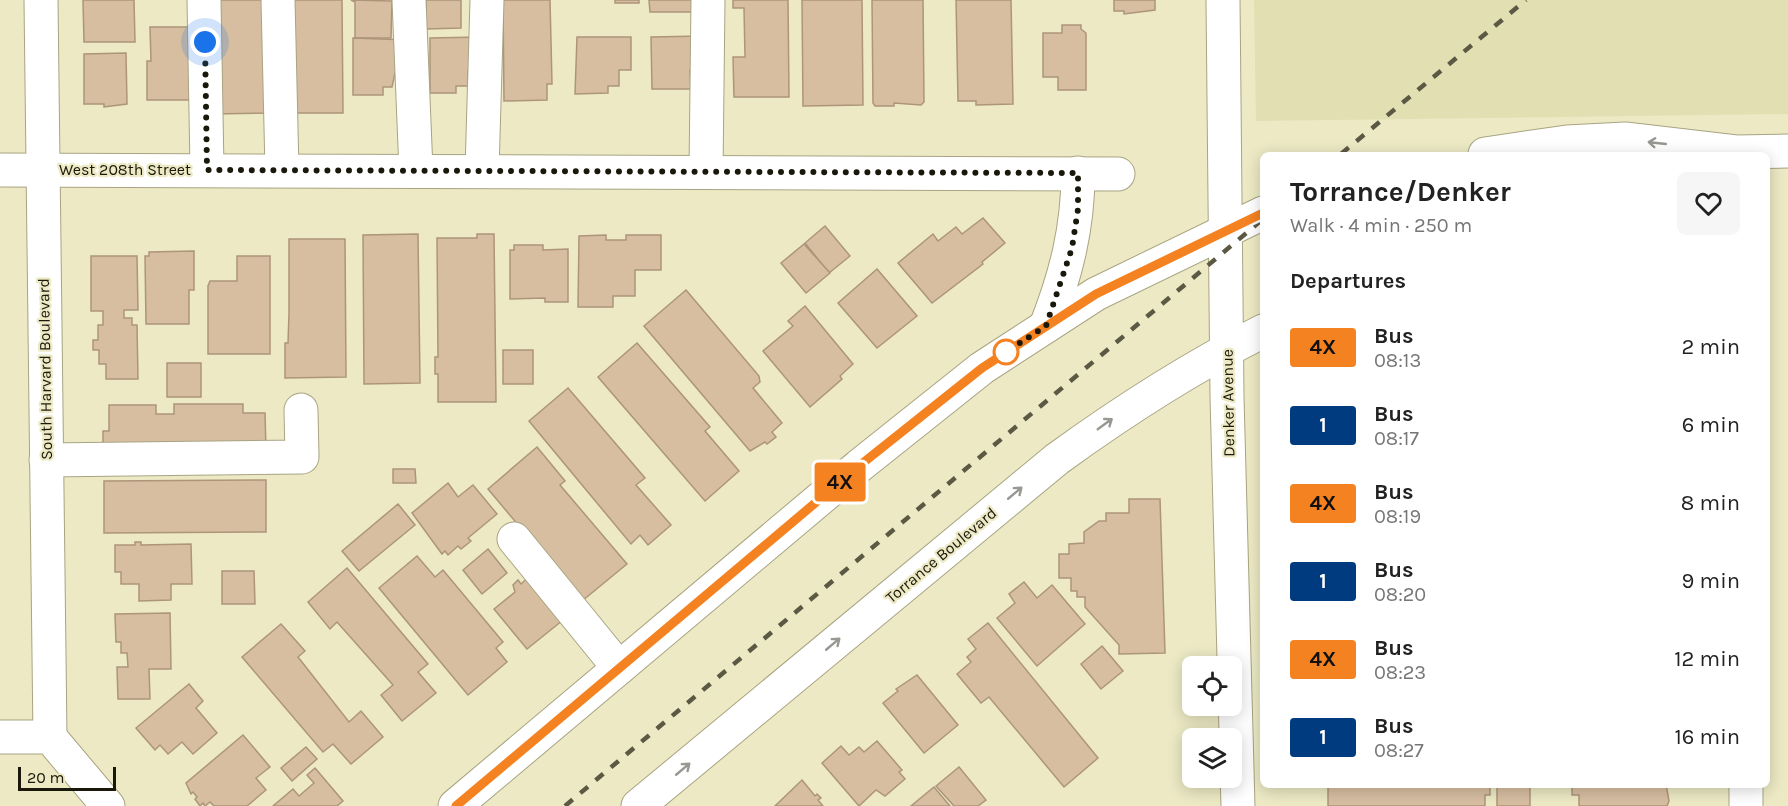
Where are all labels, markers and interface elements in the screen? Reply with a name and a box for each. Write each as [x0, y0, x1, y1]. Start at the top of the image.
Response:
your location [190, 27, 220, 57]
one-way arrow [1647, 137, 1667, 148]
street label: West 208th Street [59, 160, 191, 179]
button: heart [1677, 172, 1740, 235]
text: Torrance/Denker [1290, 175, 1511, 208]
text: Walk · 4 min · 250 m [1290, 214, 1472, 237]
text: Departures [1290, 268, 1406, 294]
street label: South Harvard Boulevard [34, 278, 56, 460]
text: Bus [1374, 323, 1414, 349]
text: 2 min [1682, 334, 1740, 360]
text: 4X [1310, 335, 1336, 359]
unlabelled marker [993, 339, 1019, 365]
street label: Denker Avenue [1218, 349, 1238, 457]
text: 08:13 [1374, 349, 1421, 372]
text: Bus [1374, 401, 1414, 427]
text: 6 min [1682, 412, 1740, 438]
text: 1 [1319, 413, 1327, 437]
one-way arrow [1096, 418, 1112, 430]
text: 08:17 [1374, 427, 1419, 450]
line badge: 4X [813, 462, 867, 502]
text: 4X [827, 470, 853, 494]
text: Bus [1374, 479, 1414, 505]
one-way arrow [1007, 487, 1023, 500]
text: 8 min [1681, 490, 1740, 516]
text: 4X [1310, 491, 1336, 515]
street label: Torrance Boulevard [882, 503, 1000, 607]
text: 08:19 [1374, 505, 1421, 528]
text: Bus [1374, 557, 1414, 583]
text: 9 min [1682, 568, 1740, 594]
text: 1 [1319, 569, 1327, 593]
text: 08:20 [1374, 583, 1426, 606]
text: Bus [1374, 635, 1414, 661]
one-way arrow [825, 638, 841, 651]
text: 12 min [1674, 646, 1740, 672]
text: 4X [1310, 647, 1336, 671]
map controls [1182, 656, 1242, 788]
button: locate [1182, 656, 1242, 716]
text: 08:23 [1374, 661, 1426, 684]
text: Bus [1374, 713, 1414, 739]
text: 16 min [1674, 724, 1740, 750]
text: 1 [1319, 725, 1327, 749]
button: layers [1182, 728, 1242, 788]
text: 08:27 [1374, 739, 1424, 762]
one-way arrow [674, 762, 690, 775]
scale bar [18, 764, 116, 792]
text: 20 m [27, 768, 65, 787]

